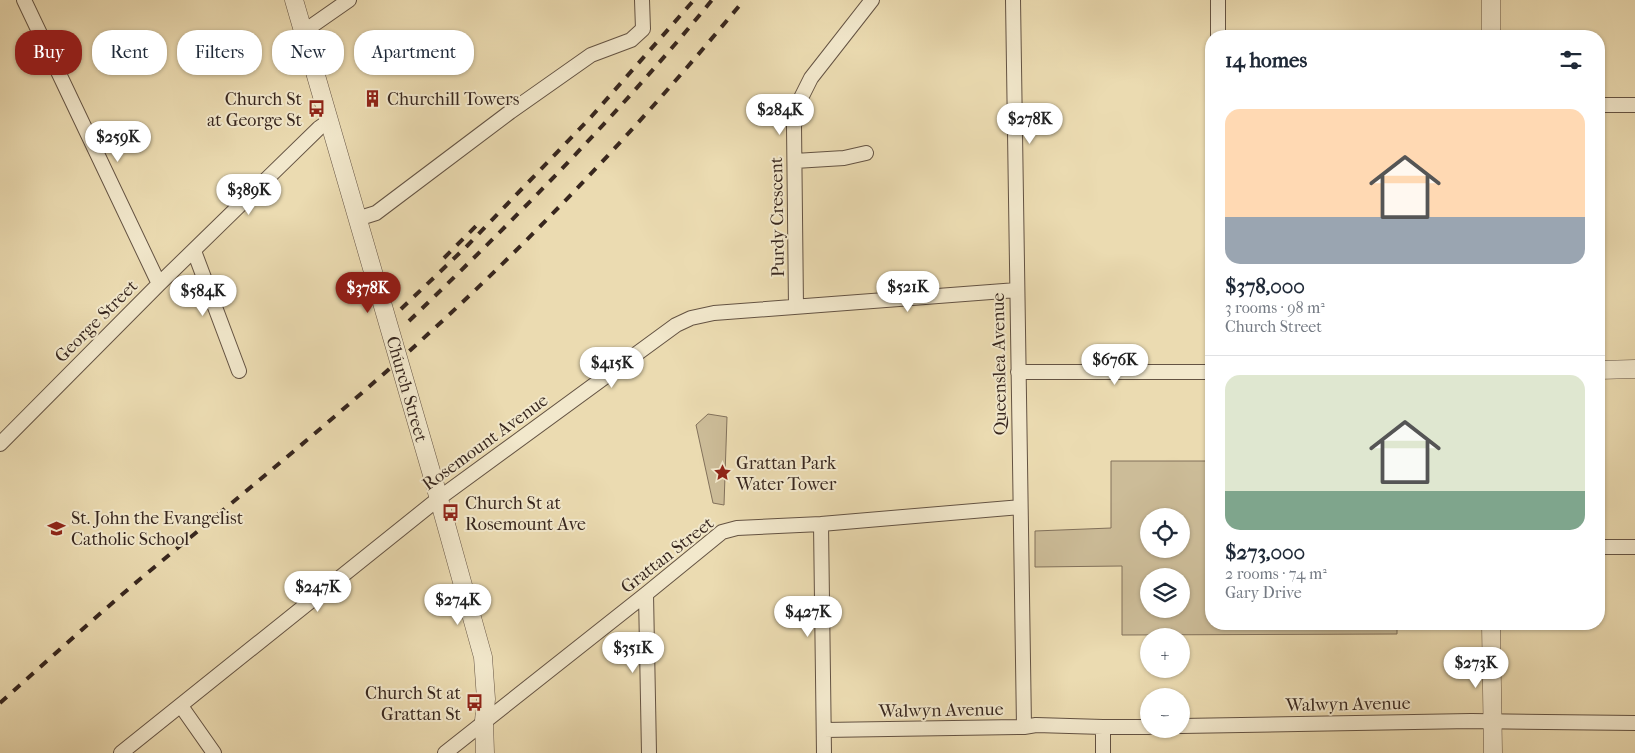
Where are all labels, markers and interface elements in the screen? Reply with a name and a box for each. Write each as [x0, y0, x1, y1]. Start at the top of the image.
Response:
chip: Buy [15, 30, 82, 75]
chip: Rent [92, 30, 167, 75]
chip: Filters [177, 30, 262, 75]
chip: New [272, 30, 344, 75]
chip: Apartment [354, 30, 474, 75]
icon: filters [1557, 46, 1585, 74]
text: 14 homes [1225, 48, 1307, 72]
place label: Church St at George St [207, 89, 303, 131]
building icon: Churchill Towers [363, 89, 383, 109]
place label: Churchill Towers [387, 89, 520, 110]
pin: $284K [745, 94, 815, 136]
bus stop icon: Church St at George St [306, 99, 326, 119]
text: $284K [757, 100, 803, 119]
pin: $278K [995, 102, 1065, 145]
text: $278K [1008, 109, 1052, 128]
pin: $259K [83, 120, 153, 163]
text: $259K [96, 127, 140, 146]
icon: home [1360, 142, 1450, 232]
street label: Purdy Crescent [766, 156, 789, 277]
pin: $389K [214, 174, 284, 216]
text: $389K [227, 180, 271, 199]
pin: $521K [873, 270, 943, 313]
pin: $378K [333, 272, 403, 314]
pin: $584K [168, 274, 238, 317]
text: $378,000 [1225, 274, 1305, 298]
street label: George Street [51, 275, 142, 367]
text: $521K [887, 277, 929, 296]
text: $378K [347, 278, 389, 297]
text: $584K [181, 281, 225, 300]
street label: Queenslea Avenue [988, 292, 1011, 436]
text: 3 rooms · 98 m² [1225, 298, 1325, 317]
text: Church Street [1225, 317, 1322, 336]
street label: Church Street [381, 334, 432, 445]
pin: $676K [1080, 344, 1150, 386]
pin: $415K [577, 346, 647, 389]
text: $676K [1092, 350, 1138, 369]
text: $415K [591, 353, 633, 372]
street label: Rosemount Avenue [418, 390, 552, 495]
icon: home [1360, 407, 1450, 497]
place label: Grattan Park Water Tower [735, 453, 837, 495]
place icon: Grattan Park Water Tower [712, 463, 732, 483]
place label: Church St at Rosemount Ave [465, 493, 586, 535]
bus stop icon: Church St at Rosemount Ave [441, 503, 461, 523]
place label: St. John the Evangelist Catholic School [71, 508, 244, 550]
map controls [1140, 508, 1190, 738]
button: locate [1140, 508, 1190, 558]
street label: Grattan Street [617, 512, 718, 598]
school or university icon: St. John the Evangelist Catholic School [47, 518, 67, 538]
text: $273,000 [1225, 540, 1305, 564]
text: 2 rooms · 74 m² [1225, 564, 1327, 583]
button: layers [1140, 568, 1190, 618]
pin: $247K [283, 570, 353, 613]
text: $247K [295, 577, 341, 596]
text: Gary Drive [1225, 583, 1302, 602]
pin: $274K [423, 584, 493, 626]
text: $274K [435, 590, 481, 609]
pin: $427K [773, 596, 843, 638]
text: $427K [785, 602, 831, 621]
button: + [1140, 628, 1190, 678]
pin: $351K [598, 632, 668, 674]
text: $351K [613, 638, 653, 657]
pin: $273K [1441, 646, 1511, 689]
text: $273K [1455, 653, 1497, 672]
place label: Church St at Grattan St [365, 683, 462, 725]
button: − [1140, 688, 1190, 738]
bus stop icon: Church St at Grattan St [465, 693, 485, 713]
street label: Walwyn Avenue [1284, 693, 1411, 716]
street label: Walwyn Avenue [877, 699, 1004, 722]

